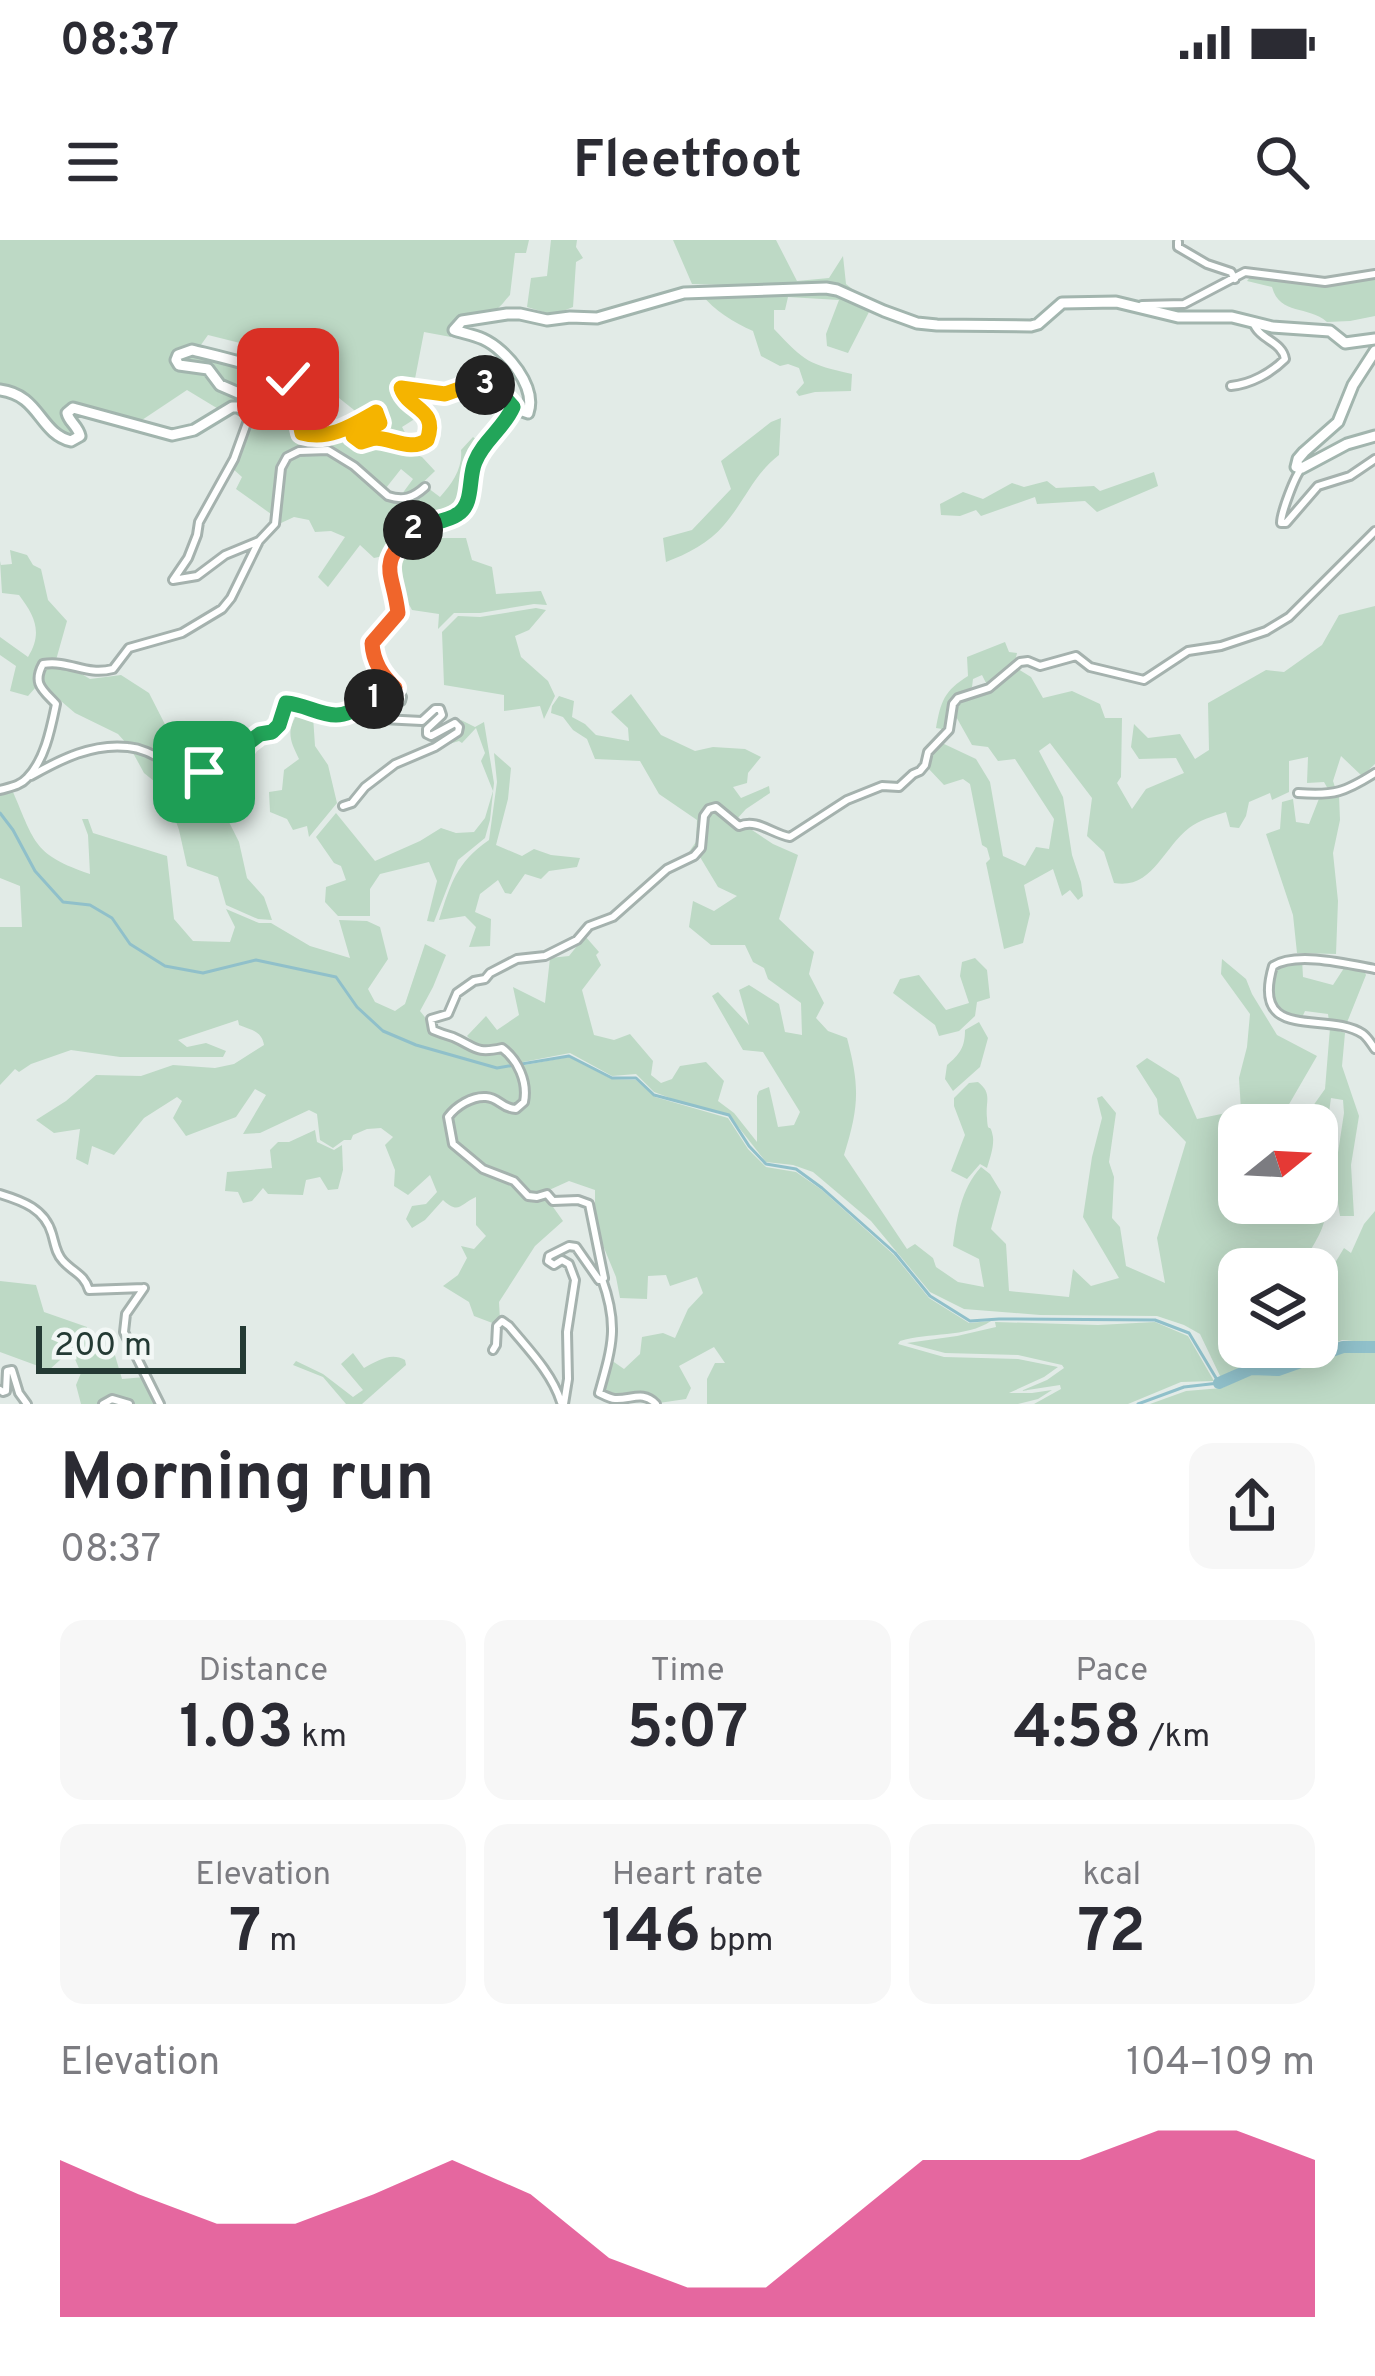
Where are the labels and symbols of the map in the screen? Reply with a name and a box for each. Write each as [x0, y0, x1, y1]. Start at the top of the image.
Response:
pin [237, 328, 339, 430]
pin: 3 [455, 355, 515, 415]
pin: 2 [383, 500, 443, 560]
pin: 1 [344, 669, 404, 729]
pin [153, 721, 255, 823]
north arrow [1218, 1104, 1338, 1224]
scale bar [36, 1320, 246, 1373]

